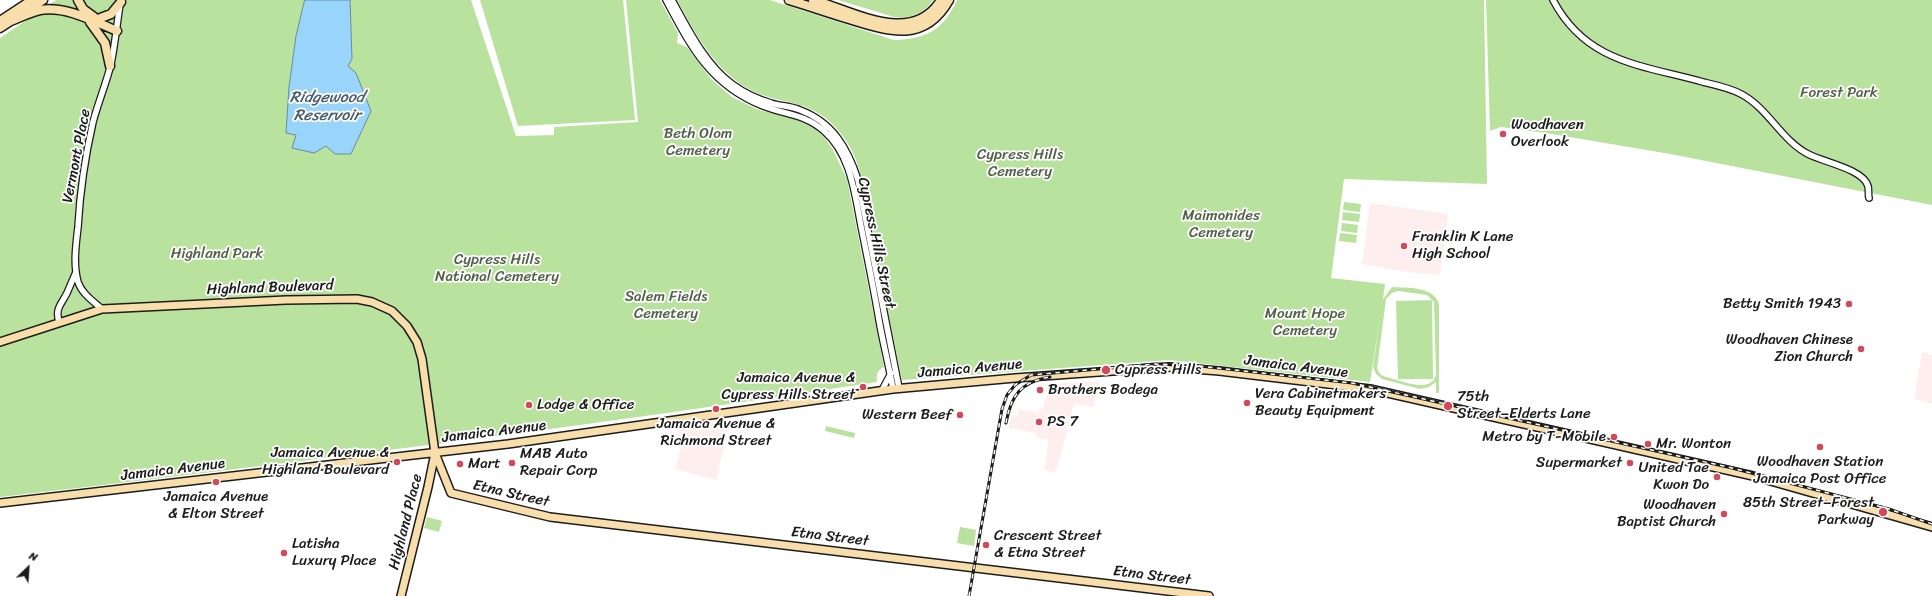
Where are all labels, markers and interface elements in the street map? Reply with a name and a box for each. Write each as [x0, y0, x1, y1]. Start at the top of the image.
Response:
park label: Forest Park [1800, 84, 1878, 102]
water label: Ridgewood Reservoir [290, 88, 364, 126]
street label: Vermont Place [59, 107, 95, 205]
place label: Woodhaven Overlook [1511, 116, 1584, 151]
park label: Beth Olom Cemetery [664, 125, 732, 160]
marker: Woodhaven Overlook [1498, 129, 1508, 139]
park label: Cypress Hills Cemetery [977, 146, 1063, 181]
street label: Cypress Hills Street [853, 176, 899, 310]
park label: Maimonides Cemetery [1182, 207, 1260, 242]
place label: Franklin K Lane High School [1412, 228, 1514, 263]
marker: Franklin K Lane High School [1399, 241, 1409, 251]
park label: Highland Park [171, 245, 263, 263]
park label: Cypress Hills National Cemetery [435, 251, 559, 286]
street label: Highland Boulevard [206, 277, 334, 299]
park label: Salem Fields Cemetery [625, 288, 707, 323]
place label: Betty Smith 1943 [1723, 295, 1841, 313]
marker: Betty Smith 1943 [1844, 299, 1854, 309]
park label: Mount Hope Cemetery [1265, 305, 1345, 340]
place label: Woodhaven Chinese Zion Church [1726, 331, 1853, 366]
marker: Woodhaven Chinese Zion Church [1856, 344, 1866, 354]
street label: Jamaica Avenue [1243, 352, 1349, 382]
street label: Jamaica Avenue [917, 355, 1023, 383]
place label: Cypress Hills [1115, 361, 1201, 379]
marker: Cypress Hills [1100, 364, 1112, 376]
place label: Jamaica Avenue & Cypress Hills Street [721, 369, 855, 404]
place label: Brothers Bodega [1048, 381, 1158, 399]
marker: Jamaica Avenue & Cypress Hills Street [858, 382, 868, 392]
marker: Brothers Bodega [1035, 385, 1045, 395]
place label: Vera Cabinetmakers Beauty Equipment [1255, 385, 1386, 420]
place label: 75th Street–Elderts Lane [1457, 388, 1591, 423]
place label: Lodge & Office [537, 396, 634, 414]
marker: Vera Cabinetmakers Beauty Equipment [1242, 398, 1252, 408]
marker: Lodge & Office [524, 400, 534, 410]
marker: 75th Street–Elderts Lane [1442, 400, 1454, 412]
marker: Jamaica Avenue & Richmond Street [711, 404, 721, 414]
place label: Western Beef [862, 406, 952, 424]
marker: Western Beef [955, 410, 965, 420]
place label: PS 7 [1047, 413, 1078, 431]
place label: Jamaica Avenue & Richmond Street [657, 415, 775, 450]
street label: Jamaica Avenue [441, 417, 547, 447]
marker: PS 7 [1034, 417, 1044, 427]
place label: Metro by T-Mobile [1482, 428, 1606, 446]
marker: Metro by T-Mobile [1609, 432, 1619, 442]
place label: Mr. Wonton [1656, 435, 1731, 453]
marker: Mr. Wonton [1643, 439, 1653, 449]
marker: Woodhaven Station Jamaica Post Office [1815, 442, 1825, 452]
place label: Jamaica Avenue & Highland Boulevard [262, 444, 389, 479]
place label: MAB Auto Repair Corp [520, 445, 598, 480]
place label: Woodhaven Station Jamaica Post Office [1753, 453, 1887, 488]
place label: Supermarket [1536, 454, 1622, 472]
street label: Jamaica Avenue [120, 455, 226, 485]
place label: Mart [468, 455, 500, 473]
marker: Jamaica Avenue & Highland Boulevard [392, 457, 402, 467]
marker: MAB Auto Repair Corp [507, 458, 517, 468]
marker: Supermarket [1625, 458, 1635, 468]
marker: Mart [455, 459, 465, 469]
place label: United Tae Kwon Do [1639, 459, 1709, 494]
street label: Highland Place [385, 472, 427, 572]
marker: United Tae Kwon Do [1712, 472, 1722, 482]
street label: Etna Street [471, 476, 551, 512]
marker: Jamaica Avenue & Elton Street [211, 477, 221, 487]
place label: Jamaica Avenue & Elton Street [164, 488, 268, 523]
place label: 85th Street–Forest Parkway [1743, 494, 1874, 529]
place label: Woodhaven Baptist Church [1617, 496, 1716, 531]
marker: 85th Street–Forest Parkway [1877, 506, 1889, 518]
marker: Woodhaven Baptist Church [1719, 509, 1729, 519]
street label: Etna Street [790, 523, 870, 551]
place label: Crescent Street & Etna Street [994, 527, 1101, 562]
place label: Latisha Luxury Place [292, 535, 377, 570]
marker: Crescent Street & Etna Street [981, 540, 991, 550]
text: N [26, 546, 41, 567]
north arrow [8, 548, 48, 588]
marker: Latisha Luxury Place [279, 548, 289, 558]
street label: Etna Street [1112, 562, 1192, 590]

